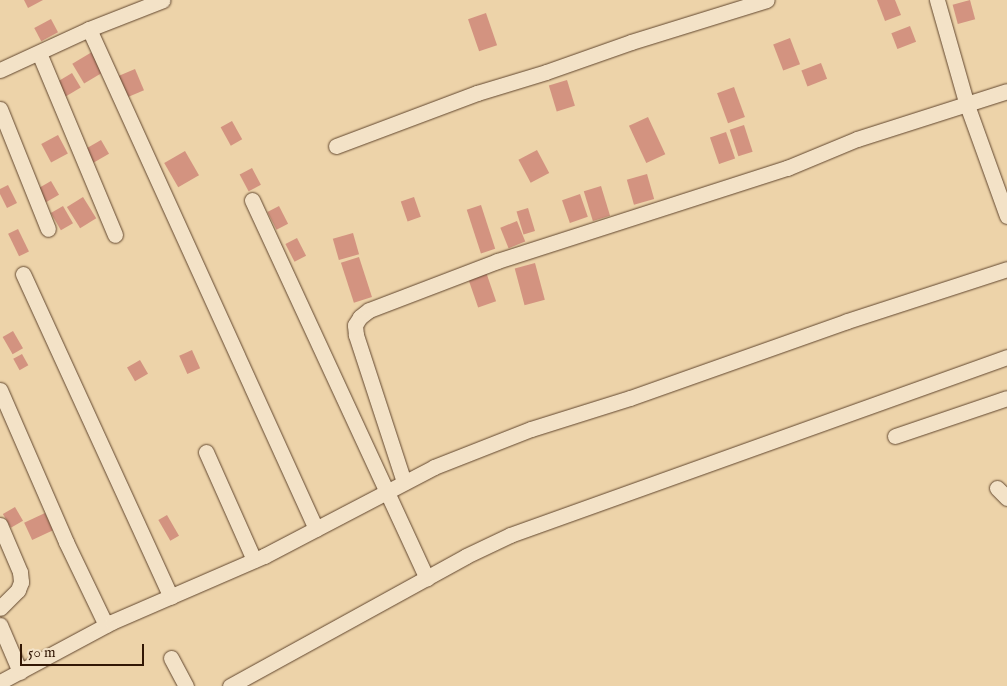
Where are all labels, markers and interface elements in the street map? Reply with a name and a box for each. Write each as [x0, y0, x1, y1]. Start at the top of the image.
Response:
scale bar [22, 634, 146, 666]
text: 50 m [28, 643, 56, 662]

